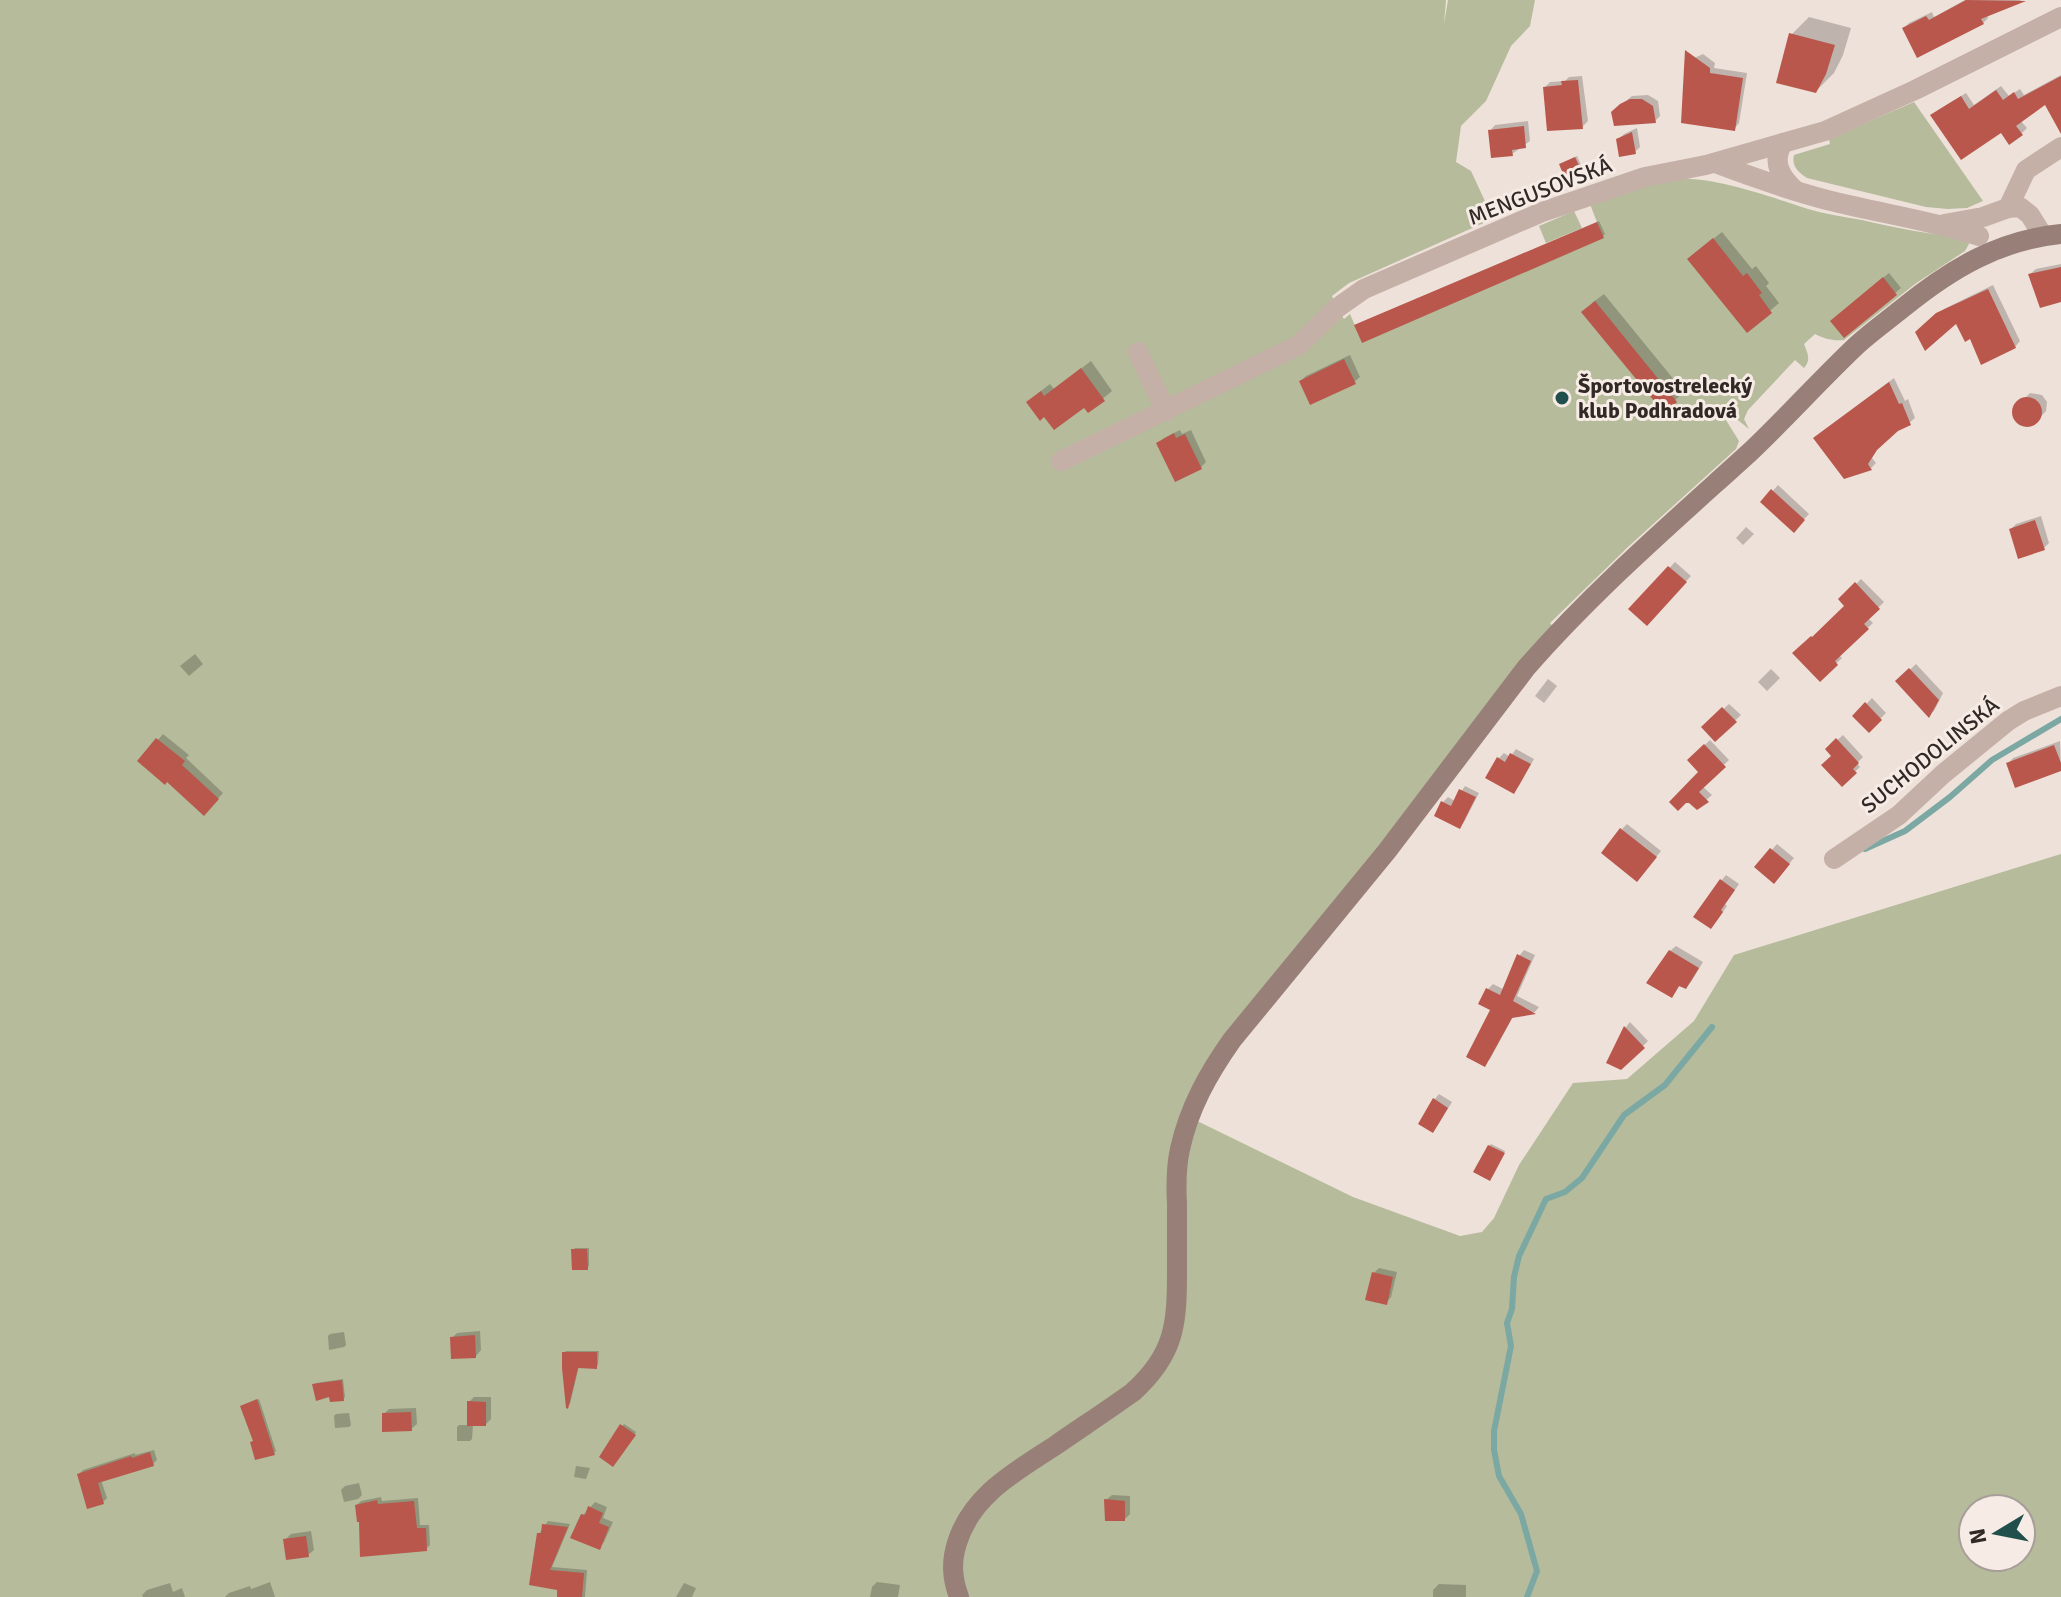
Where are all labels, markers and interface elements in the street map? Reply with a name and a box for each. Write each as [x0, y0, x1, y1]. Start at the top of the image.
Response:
street label: MENGUSOVSKÁ [1464, 151, 1616, 231]
place label: Športovostrelecký klub Podhradová [1578, 372, 1752, 424]
marker: Športovostrelecký klub Podhradová [1553, 389, 1571, 407]
street label: SUCHODOLINSKÁ [1856, 691, 2005, 819]
north arrow [1957, 1493, 2037, 1573]
text: N [1963, 1527, 1992, 1546]

